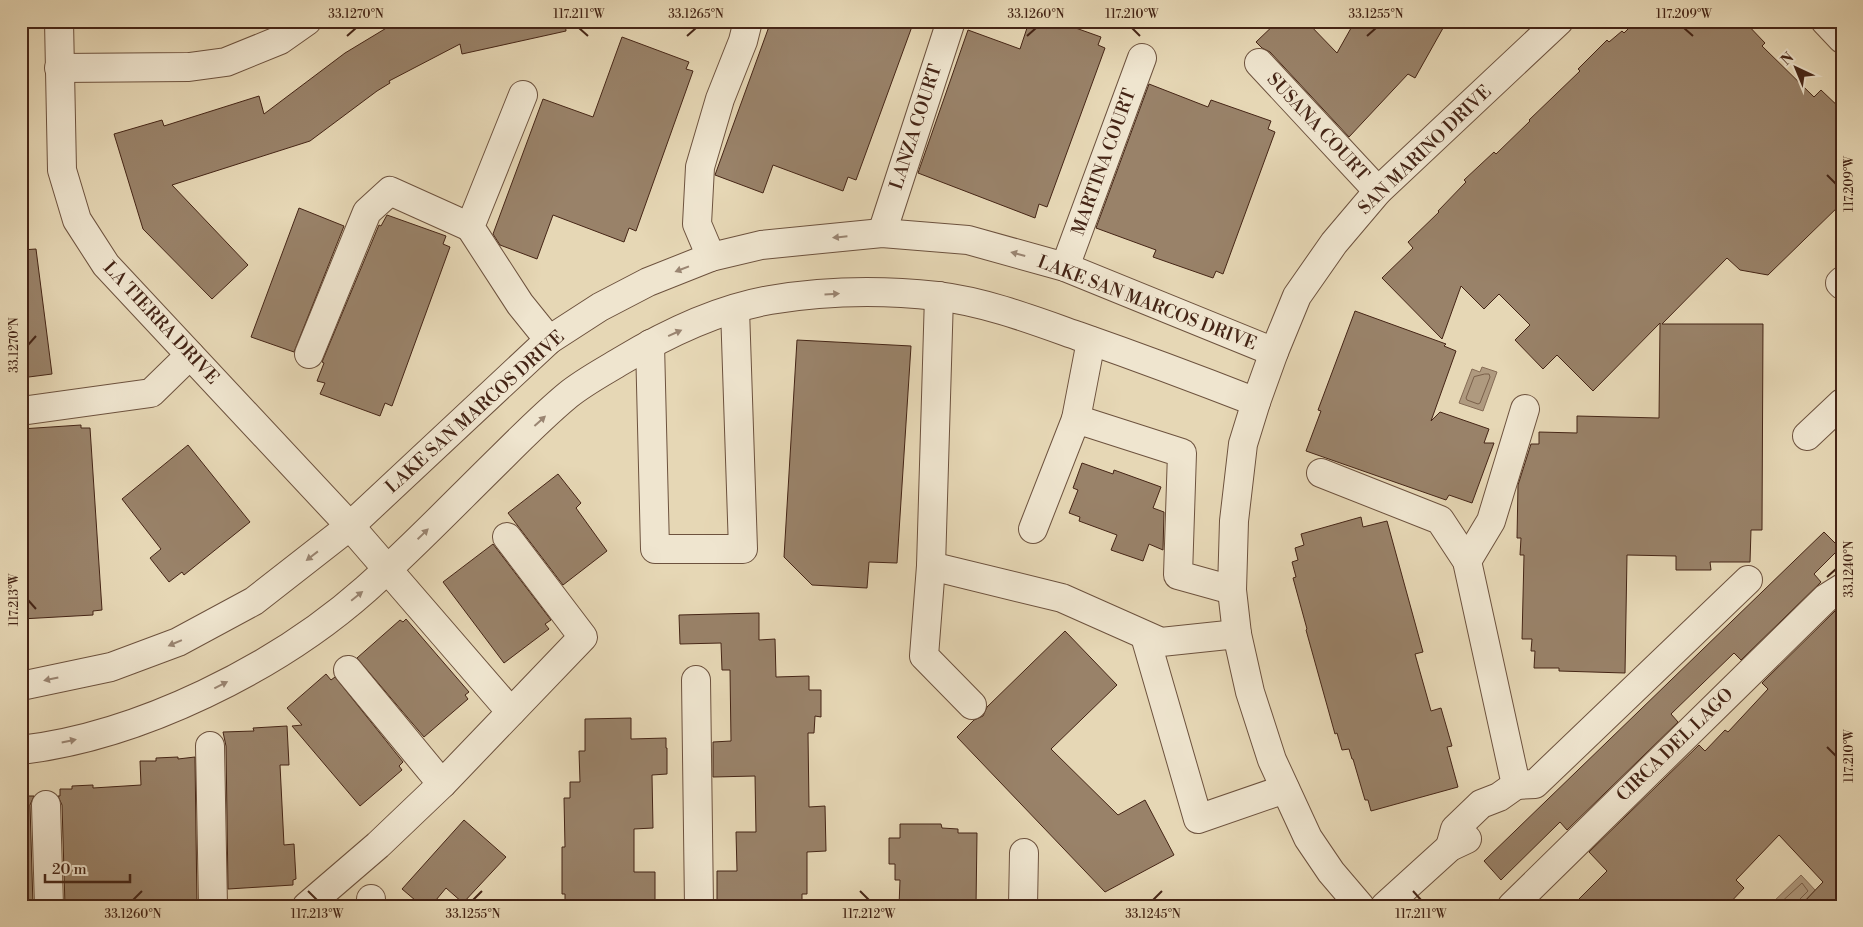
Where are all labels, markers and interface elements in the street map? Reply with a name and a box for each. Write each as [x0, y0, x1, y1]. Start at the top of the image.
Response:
text: 33.1270°N [328, 7, 384, 22]
text: 117.211°W [553, 7, 606, 22]
text: 33.1265°N [668, 7, 724, 22]
text: 33.1260°N [1008, 7, 1065, 22]
text: 117.210°W [1105, 7, 1160, 22]
text: 33.1255°N [1349, 7, 1404, 22]
text: 117.209°W [1656, 7, 1713, 22]
north arrow [1770, 42, 1820, 92]
text: N [1777, 49, 1798, 70]
street label: LANZA COURT [885, 61, 947, 193]
street label: SUSANA COURT [1262, 68, 1374, 186]
street label: SAN MARINO DRIVE [1354, 80, 1496, 220]
street label: MARTINA COURT [1067, 85, 1141, 238]
text: 117.209°W [1842, 155, 1857, 212]
one-way arrow [832, 233, 848, 241]
one-way arrow [1010, 250, 1026, 258]
street label: LAKE SAN MARCOS DRIVE [1034, 250, 1260, 356]
street label: LA TIERRA DRIVE [98, 257, 224, 389]
one-way arrow [675, 265, 689, 273]
one-way arrow [824, 290, 840, 298]
text: 33.1270°N [7, 317, 22, 373]
street label: LAKE SAN MARCOS DRIVE [381, 325, 569, 499]
one-way arrow [668, 328, 682, 336]
one-way arrow [533, 415, 545, 427]
one-way arrow [417, 528, 429, 540]
text: 33.1240°N [1842, 540, 1857, 597]
one-way arrow [306, 550, 319, 561]
text: 117.213°W [7, 573, 22, 626]
one-way arrow [350, 591, 363, 602]
one-way arrow [168, 639, 182, 647]
one-way arrow [42, 676, 58, 684]
one-way arrow [214, 681, 228, 689]
street label: CIRCA DEL LAGO [1612, 683, 1738, 807]
text: 117.210°W [1842, 728, 1857, 783]
one-way arrow [62, 737, 77, 745]
scale bar [45, 852, 130, 884]
text: 20 m [52, 860, 87, 879]
text: 33.1260°N [105, 907, 162, 922]
text: 117.213°W [291, 907, 344, 922]
text: 33.1255°N [446, 907, 501, 922]
text: 117.212°W [842, 907, 897, 922]
text: 33.1245°N [1125, 907, 1181, 922]
text: 117.211°W [1395, 907, 1448, 922]

